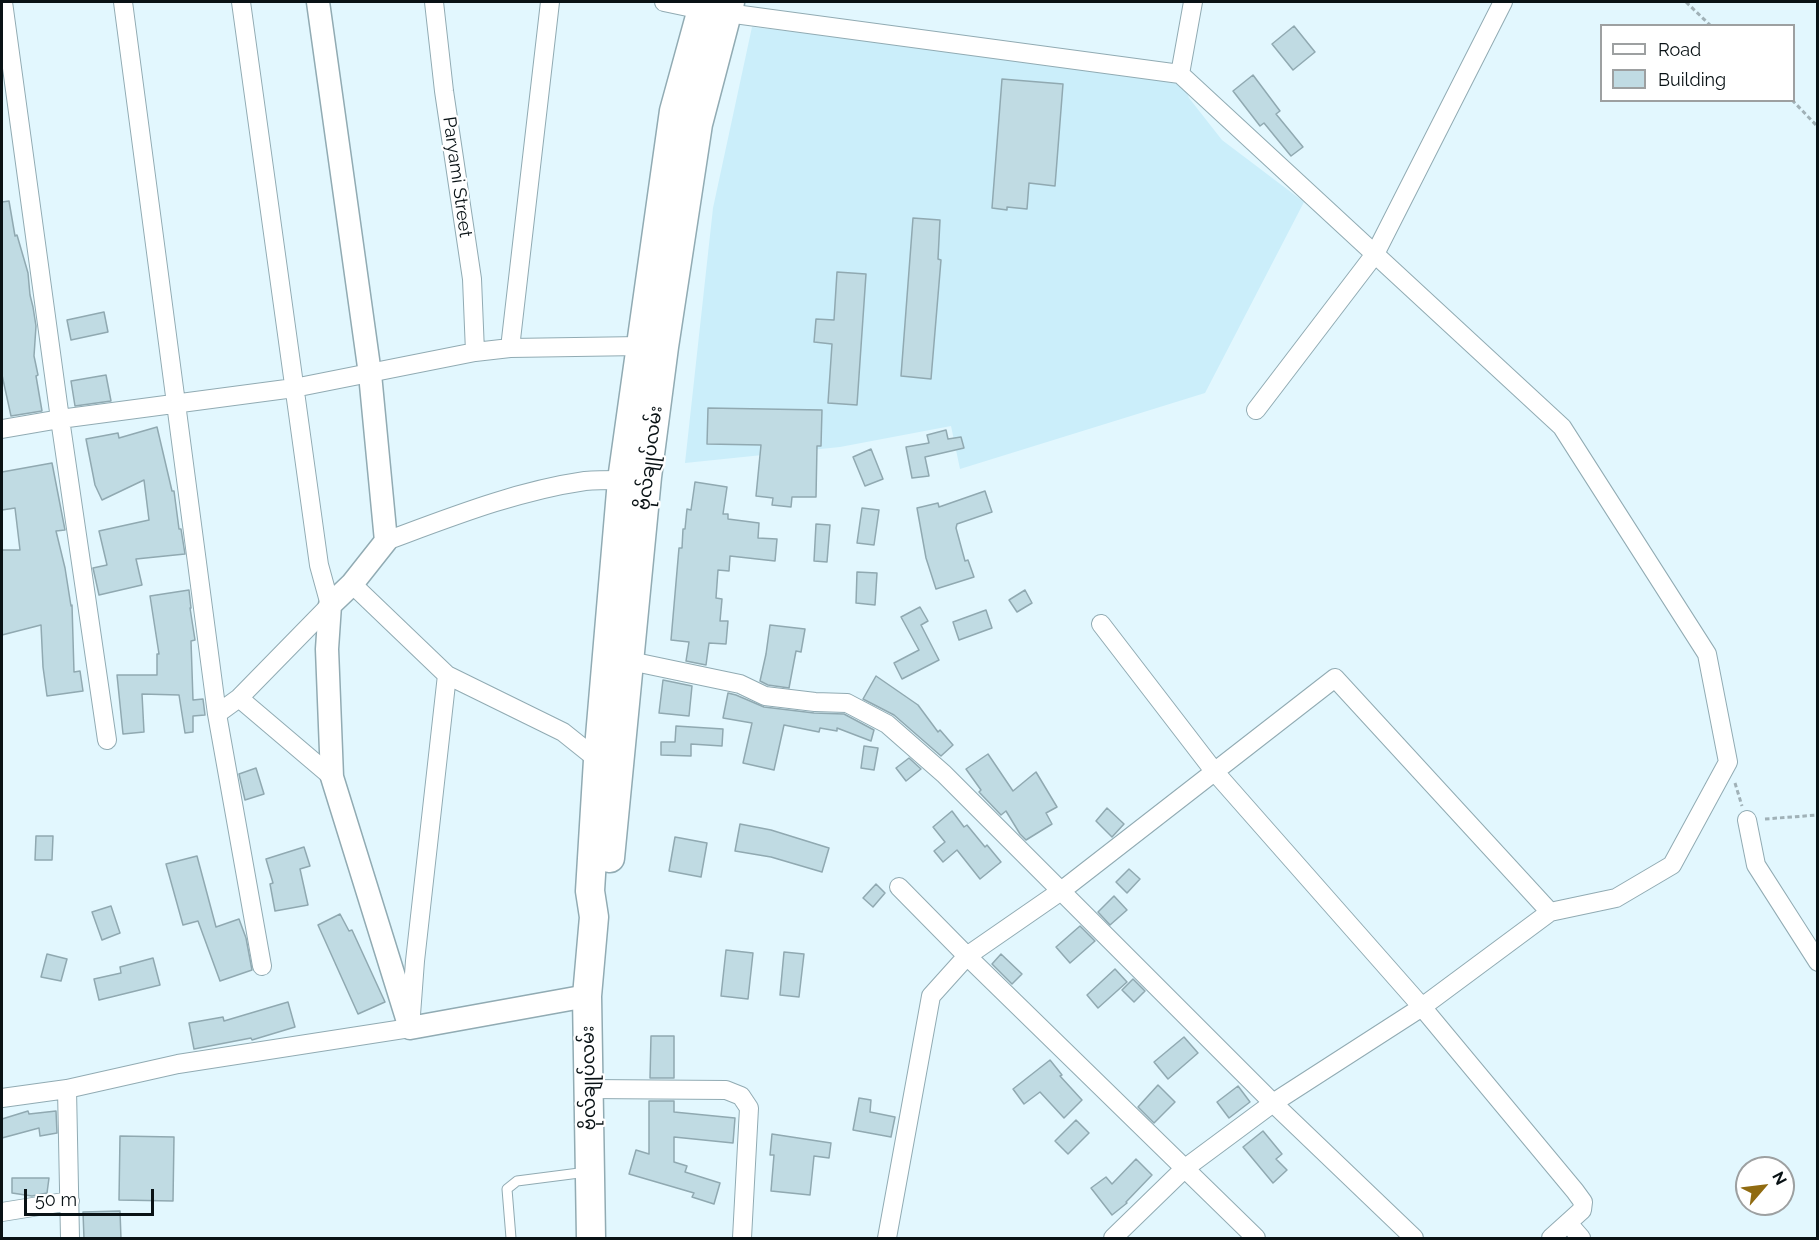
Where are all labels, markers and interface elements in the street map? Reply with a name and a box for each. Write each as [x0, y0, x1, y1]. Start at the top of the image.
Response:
legend [1600, 24, 1795, 102]
text: Road [1658, 39, 1701, 60]
text: Building [1658, 69, 1726, 90]
street label: Paryami Street [438, 115, 476, 239]
street label: ဗိုလ်ချုပ်လမ်း [633, 405, 667, 511]
street label: ဗိုလ်ချုပ်လမ်း [577, 1025, 601, 1131]
north arrow [1735, 1156, 1795, 1216]
text: N [1768, 1168, 1791, 1188]
scale bar [27, 1177, 158, 1215]
text: 50 m [35, 1189, 77, 1210]

